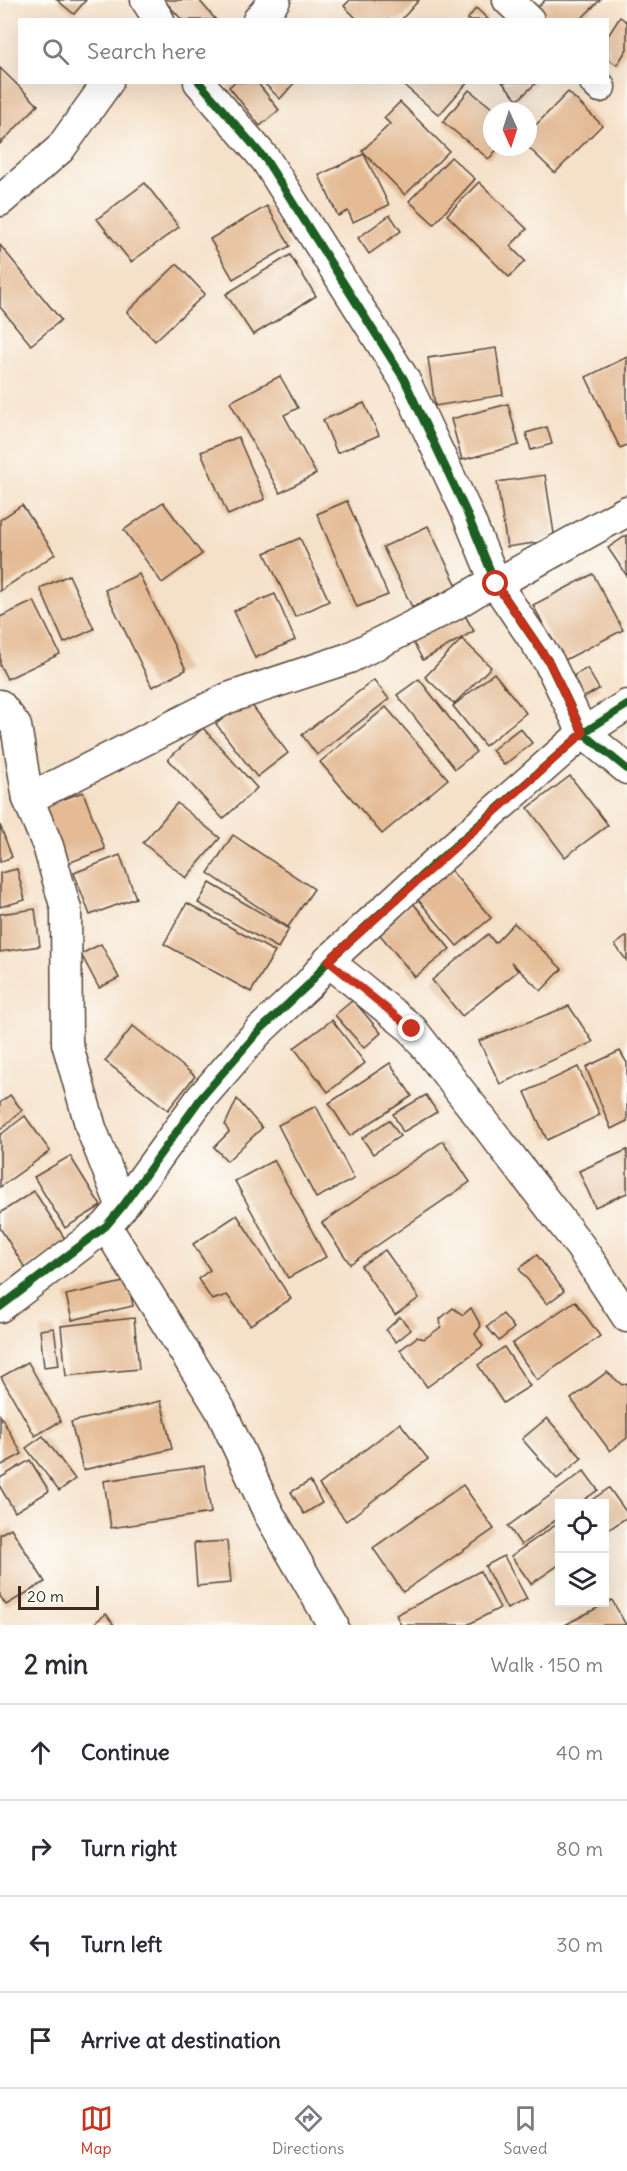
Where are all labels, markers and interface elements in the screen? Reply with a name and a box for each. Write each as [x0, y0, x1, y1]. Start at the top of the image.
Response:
search box [18, 18, 609, 84]
icon: search [39, 35, 72, 68]
text: Search here [87, 37, 206, 65]
north arrow [483, 102, 537, 156]
route start [482, 570, 508, 596]
route end [398, 1015, 424, 1041]
map controls [555, 1499, 609, 1607]
button: locate [555, 1499, 609, 1553]
button: layers [555, 1553, 609, 1607]
scale bar [18, 1583, 99, 1610]
text: 20 m [27, 1586, 64, 1606]
text: 2 min [24, 1648, 88, 1681]
text: Walk · 150 m [491, 1652, 603, 1677]
icon: ahead [24, 1736, 57, 1769]
text: Continue [81, 1738, 170, 1766]
text: 40 m [556, 1740, 603, 1765]
icon: right [24, 1832, 57, 1865]
text: Turn right [81, 1834, 177, 1862]
text: 80 m [556, 1836, 603, 1861]
icon: left [24, 1928, 57, 1961]
text: Turn left [81, 1930, 162, 1958]
text: 30 m [556, 1932, 603, 1957]
icon: arrive [24, 2024, 57, 2057]
text: Arrive at destination [81, 2026, 281, 2054]
tab: Map [80, 2102, 113, 2158]
tab: Directions [272, 2102, 344, 2158]
tab: Saved [504, 2102, 547, 2158]

